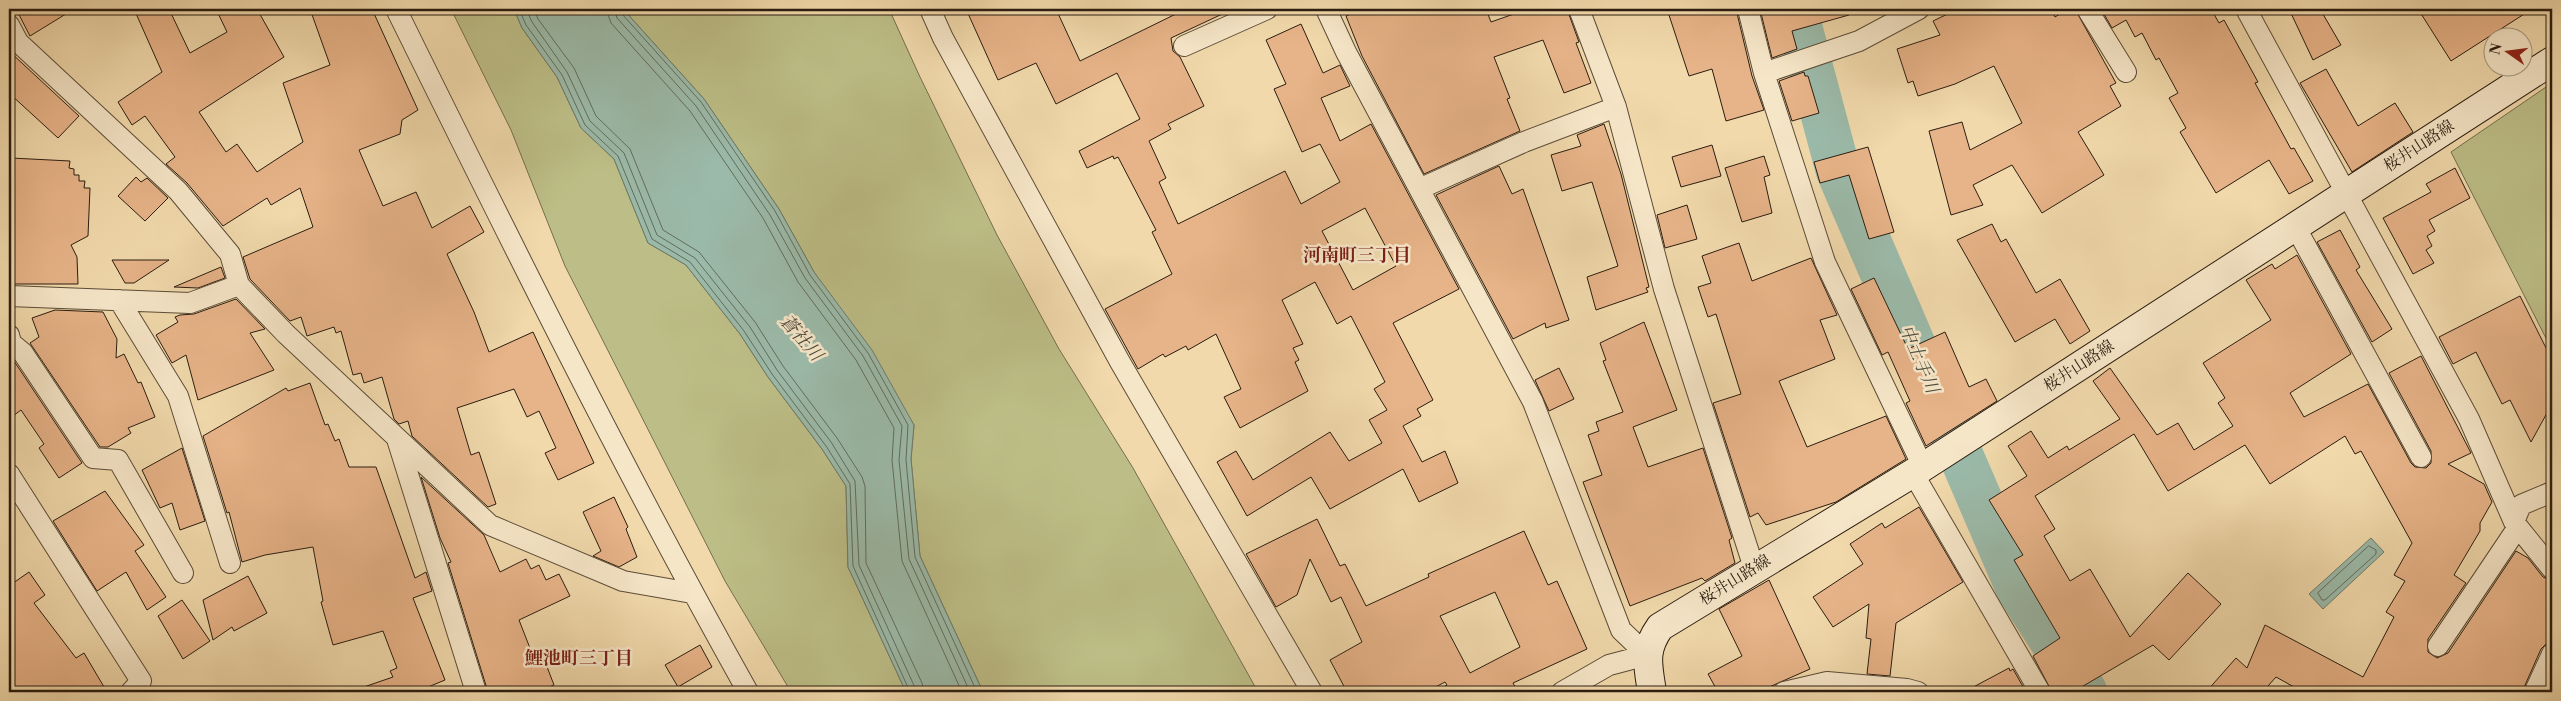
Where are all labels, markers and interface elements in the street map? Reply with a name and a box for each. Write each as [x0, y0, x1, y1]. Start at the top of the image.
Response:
north arrow [2484, 28, 2534, 78]
text: N [2486, 42, 2506, 57]
street label: 桜井山路線 [2380, 116, 2458, 176]
district label: 河南町三丁目 [1303, 244, 1411, 267]
water label: 蒼社川 [775, 310, 829, 367]
water label: 中土手川 [1894, 321, 1944, 398]
street label: 桜井山路線 [2040, 336, 2118, 396]
street label: 桜井山路線 [1696, 550, 1774, 610]
district label: 鯉池町三丁目 [525, 647, 633, 670]

